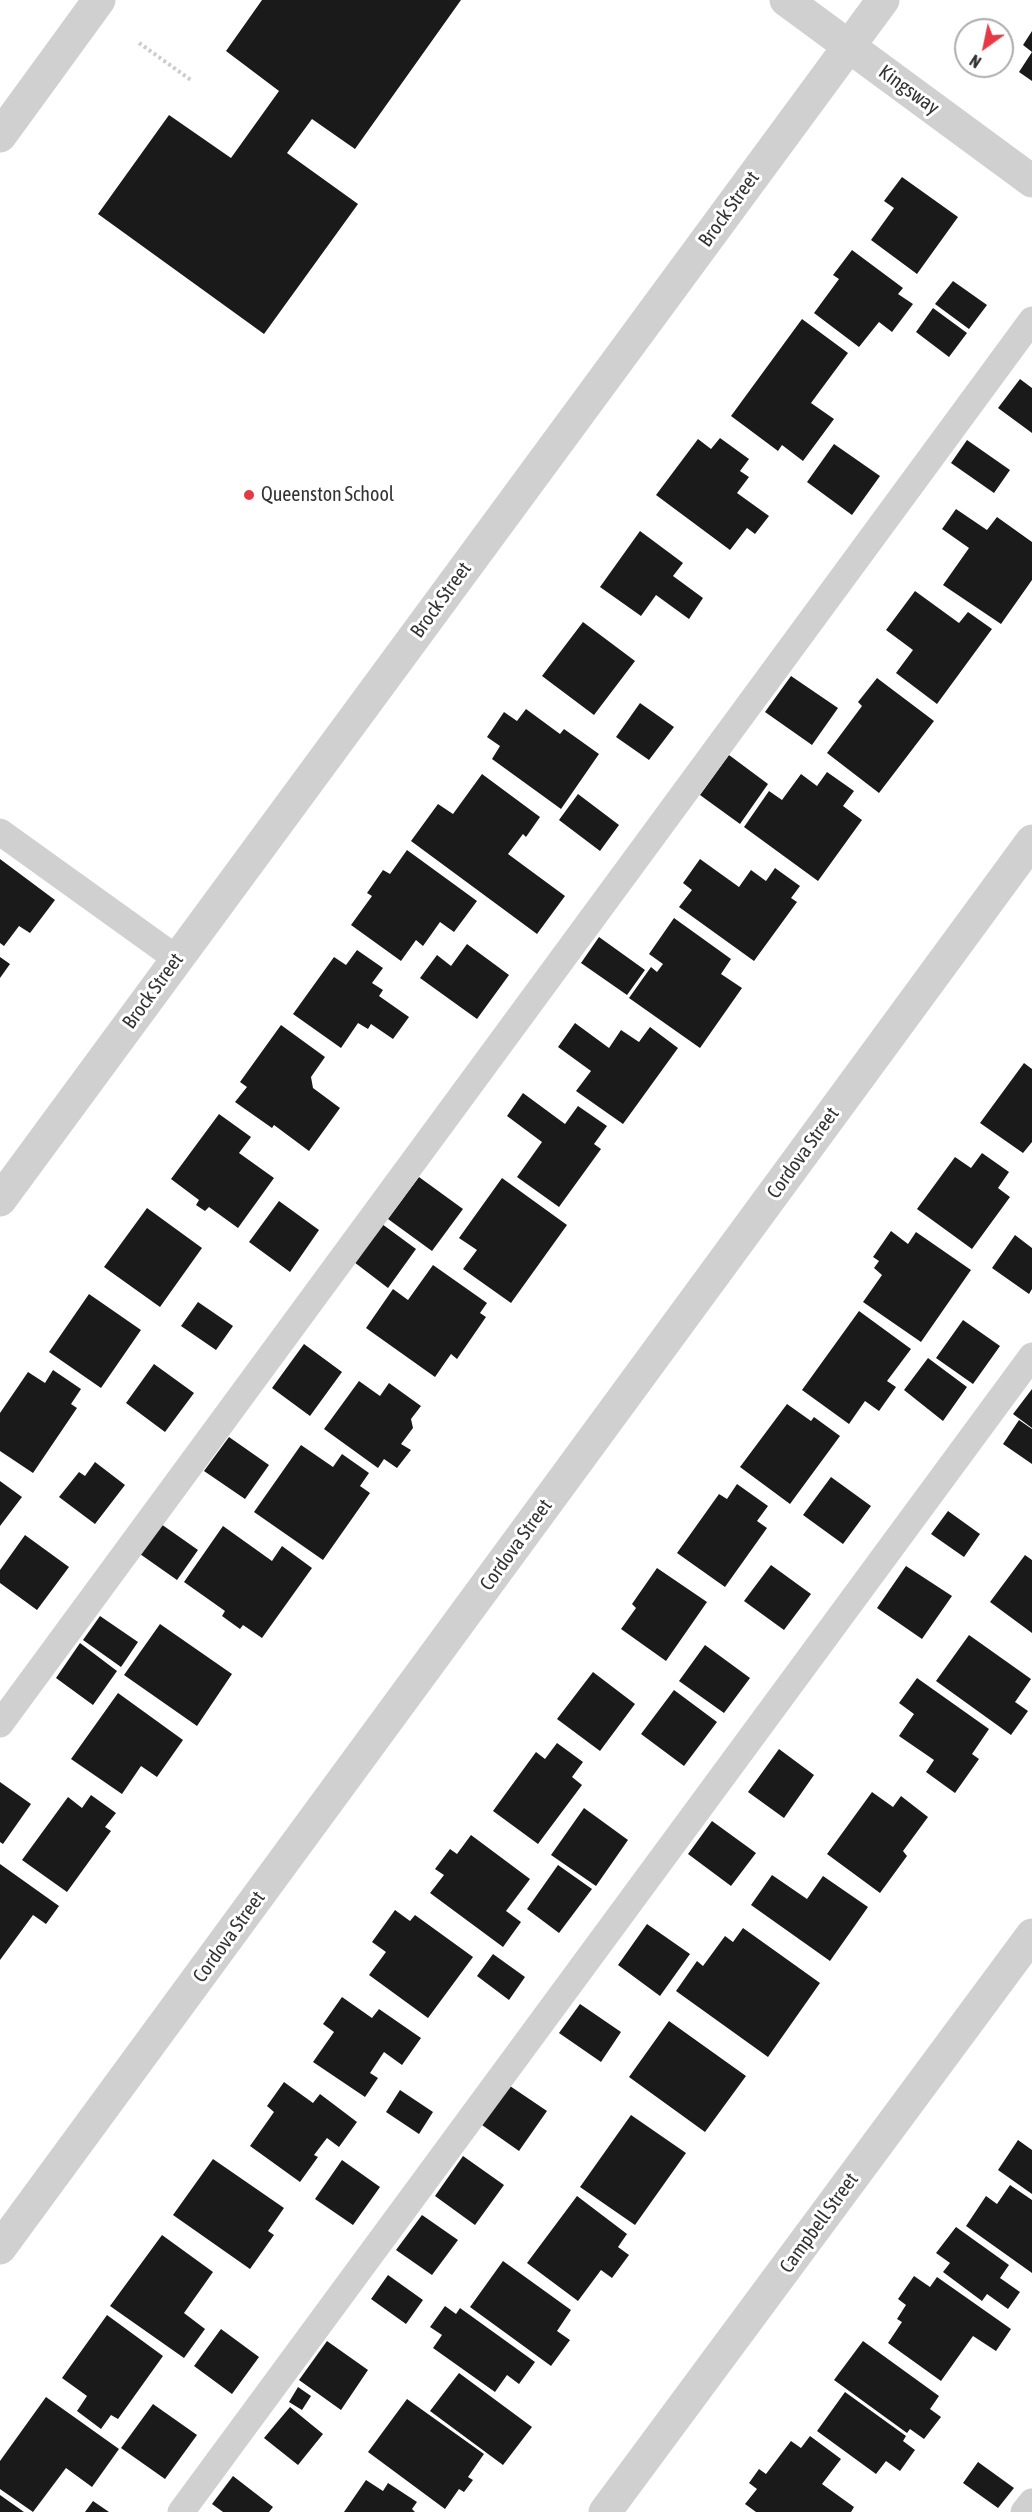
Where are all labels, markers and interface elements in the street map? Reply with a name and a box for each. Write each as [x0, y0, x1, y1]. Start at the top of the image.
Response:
north arrow [954, 18, 1014, 78]
text: N [966, 51, 984, 72]
street label: Kingsway [874, 60, 944, 120]
street label: Brock Street [694, 167, 764, 251]
place label: Queenston School [261, 483, 394, 507]
marker: Queenston School [242, 488, 256, 502]
street label: Brock Street [406, 558, 476, 642]
street label: Brock Street [118, 949, 188, 1033]
street label: Cordova Street [762, 1103, 844, 1203]
street label: Cordova Street [475, 1495, 557, 1595]
street label: Cordova Street [188, 1887, 270, 1987]
street label: Campbell Street [775, 2168, 863, 2278]

